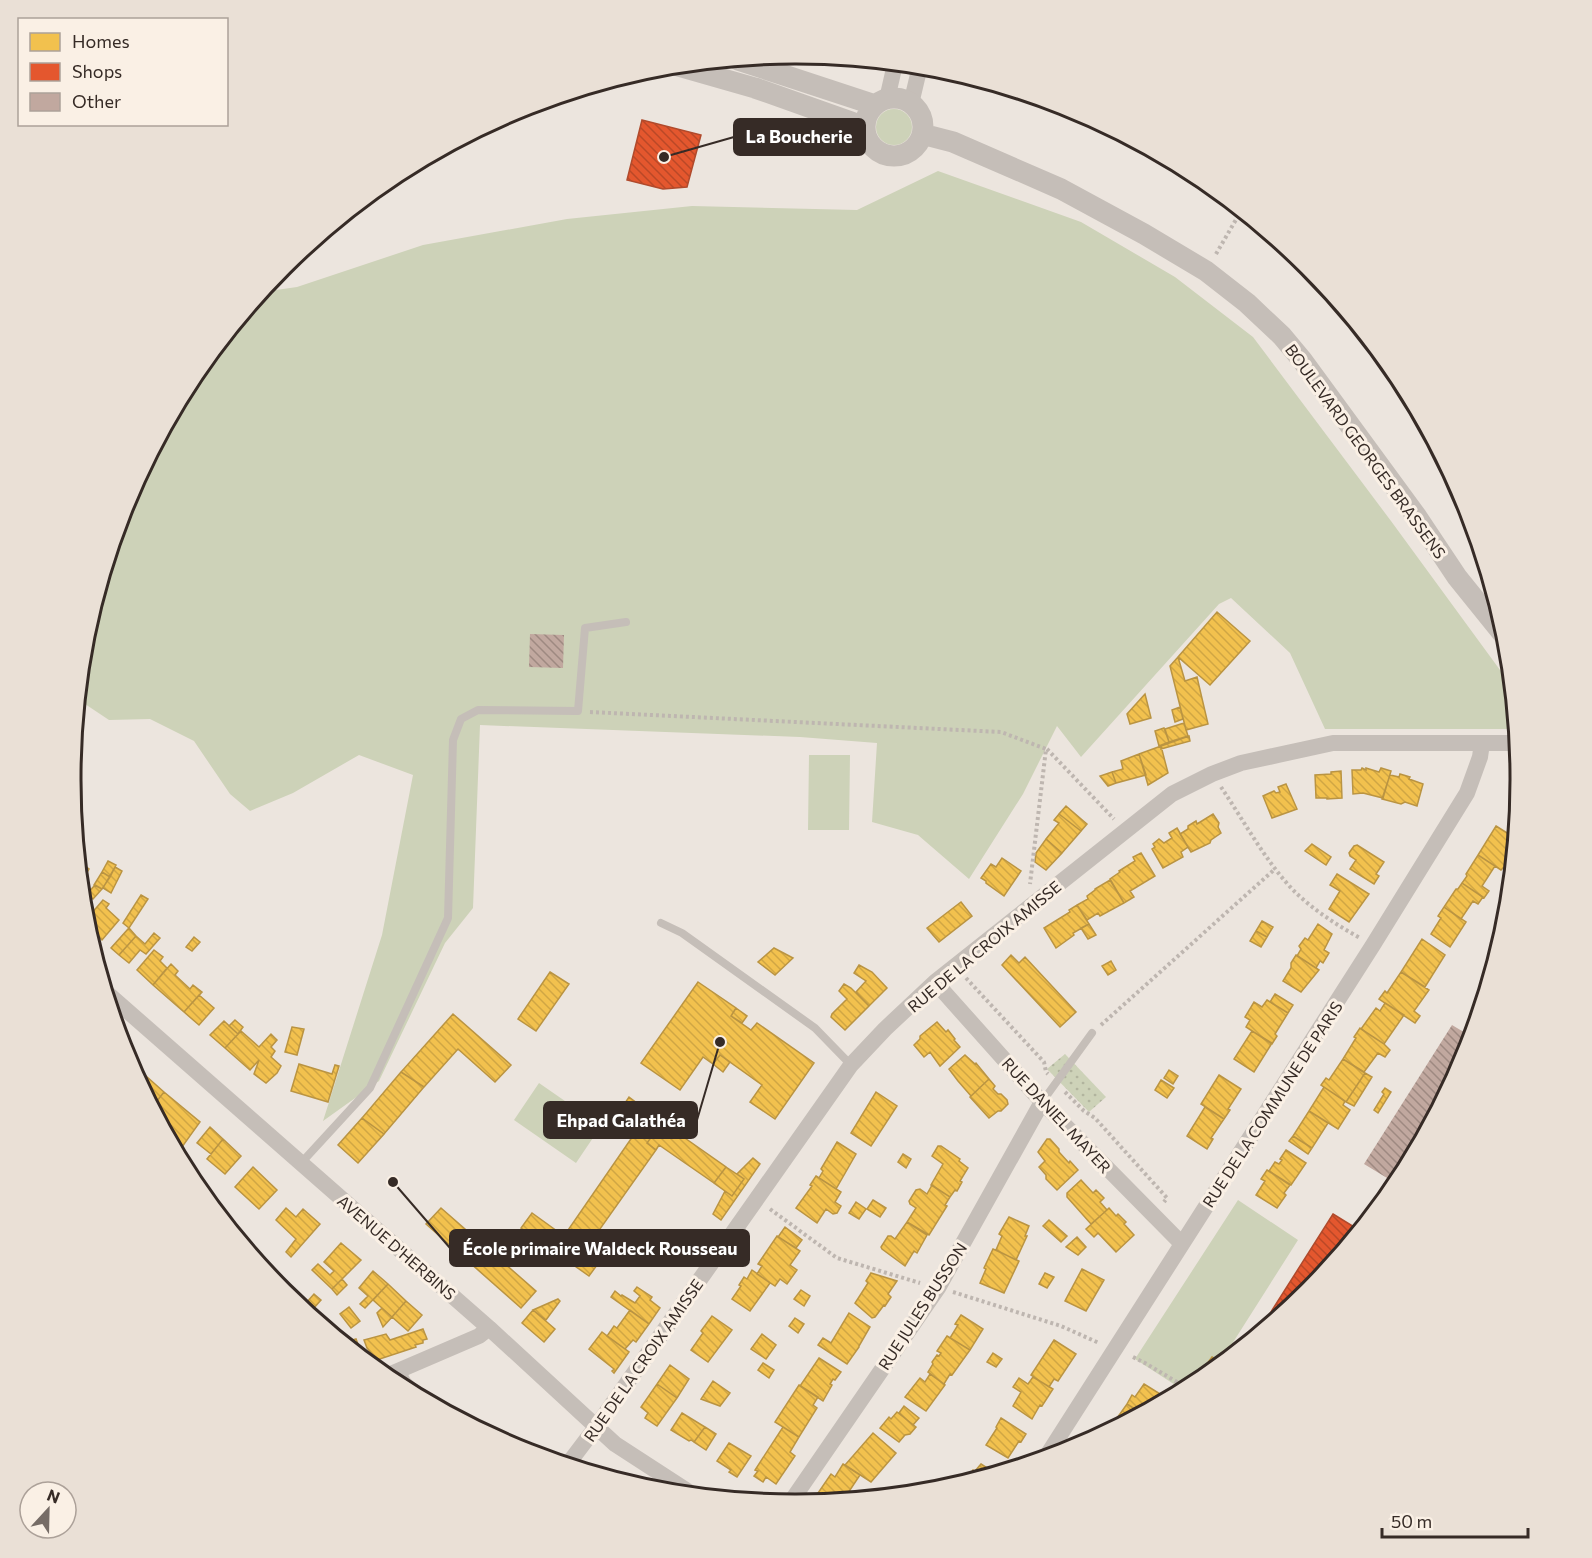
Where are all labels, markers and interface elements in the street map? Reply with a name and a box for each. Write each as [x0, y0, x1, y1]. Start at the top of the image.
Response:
legend [18, 18, 228, 126]
text: Homes [72, 30, 130, 52]
text: Shops [72, 60, 122, 82]
text: Other [72, 90, 121, 112]
callout: La Boucherie [734, 119, 865, 155]
text: La Boucherie [746, 125, 852, 147]
street label: BOULEVARD GEORGES BRASSENS [1282, 340, 1450, 562]
street label: RUE DE LA CROIX AMISSE [903, 876, 1065, 1016]
street label: RUE DE LA COMMUNE DE PARIS [1198, 997, 1346, 1211]
street label: RUE DANIEL MAYER [999, 1053, 1116, 1177]
callout: Ehpad Galathéa [544, 1102, 697, 1138]
text: Ehpad Galathéa [556, 1109, 686, 1131]
street label: AVENUE D'HERBINS [334, 1191, 460, 1303]
callout: École primaire Waldeck Rousseau [450, 1230, 749, 1266]
text: École primaire Waldeck Rousseau [463, 1237, 737, 1259]
street label: RUE JULES BUSSON [874, 1239, 970, 1373]
street label: RUE DE LA CROIX AMISSE [580, 1275, 706, 1445]
north arrow [18, 1480, 78, 1540]
text: N [45, 1485, 63, 1507]
scale bar [1382, 1501, 1528, 1539]
text: 50 m [1391, 1510, 1432, 1532]

